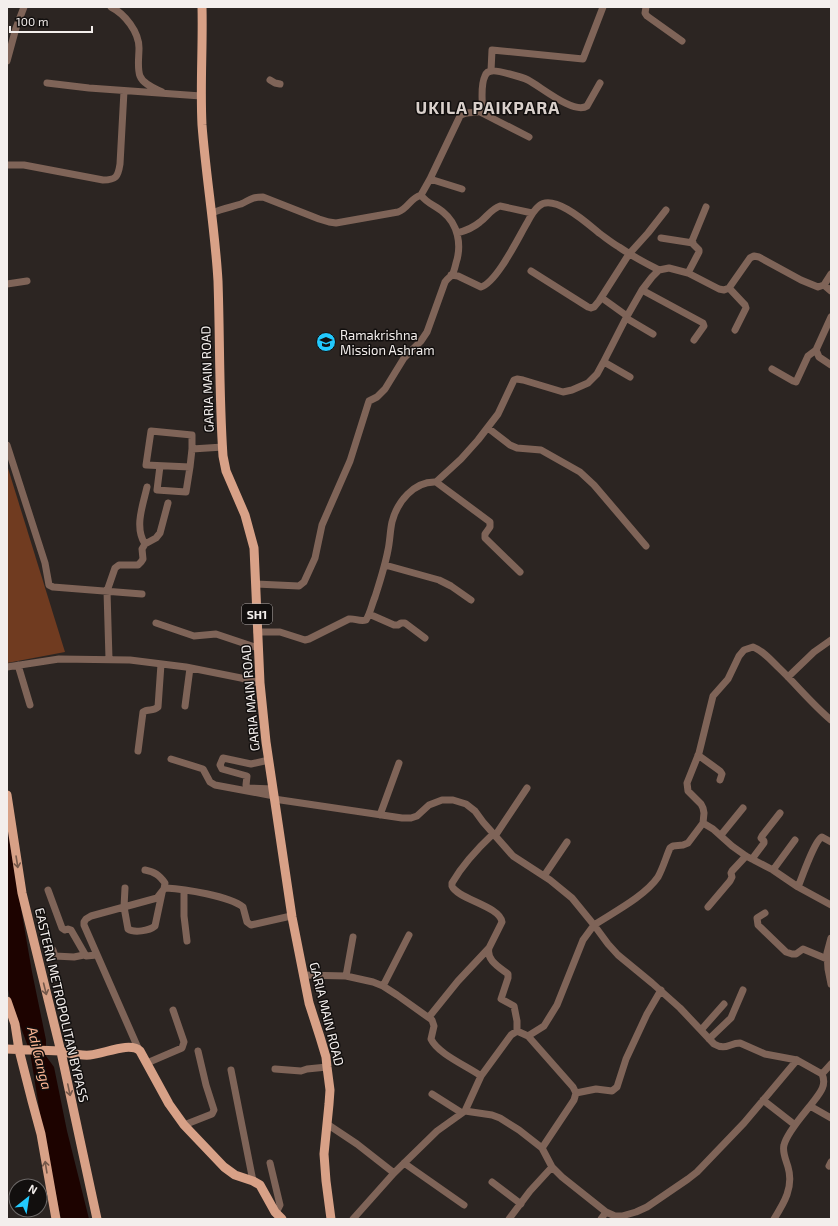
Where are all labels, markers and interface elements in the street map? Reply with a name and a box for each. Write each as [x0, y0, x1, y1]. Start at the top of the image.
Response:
scale bar [10, 8, 92, 34]
text: 100 m [16, 14, 48, 28]
district label: UKILA PAIKPARA [416, 97, 560, 117]
street label: GARIA MAIN ROAD [197, 325, 217, 433]
place label: Ramakrishna Mission Ashram [340, 327, 435, 358]
school or university icon: Ramakrishna Mission Ashram [315, 331, 337, 353]
road number: SH1 [242, 604, 272, 624]
street label: GARIA MAIN ROAD [237, 644, 263, 752]
one-way arrow [13, 855, 21, 868]
street label: EASTERN METROPOLITAN BYPASS [32, 906, 92, 1104]
street label: GARIA MAIN ROAD [306, 960, 348, 1068]
one-way arrow [42, 982, 49, 995]
water label: Adi Ganga [24, 1024, 56, 1091]
one-way arrow [66, 1083, 74, 1096]
one-way arrow [42, 1161, 50, 1174]
north arrow [8, 1178, 48, 1218]
text: N [27, 1181, 40, 1197]

